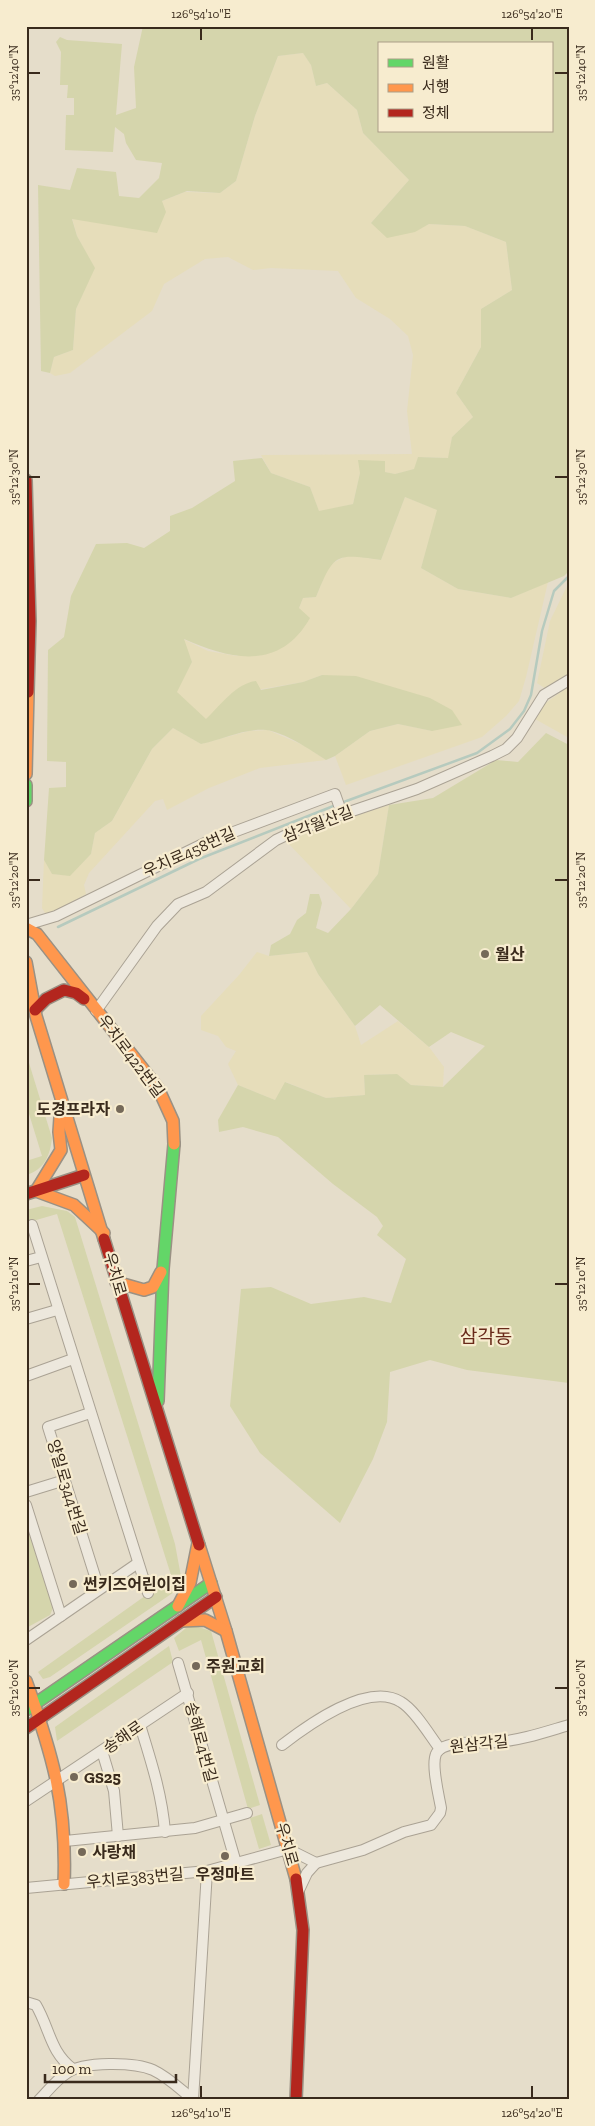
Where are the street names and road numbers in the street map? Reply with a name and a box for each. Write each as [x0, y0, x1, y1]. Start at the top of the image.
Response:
street label: 삼각월산길 [280, 802, 356, 846]
street label: 우치로458번길 [140, 823, 238, 881]
street label: 우치로422번길 [94, 1011, 168, 1101]
street label: 우치로 [100, 1250, 130, 1298]
street label: 양일로344번길 [43, 1437, 91, 1537]
street label: 송해로4번길 [181, 1700, 221, 1784]
street label: 송해로 [99, 1716, 147, 1757]
street label: 원삼각길 [449, 1731, 509, 1757]
street label: 우치로 [272, 1820, 302, 1868]
street label: 우치로383번길 [85, 1864, 185, 1892]

